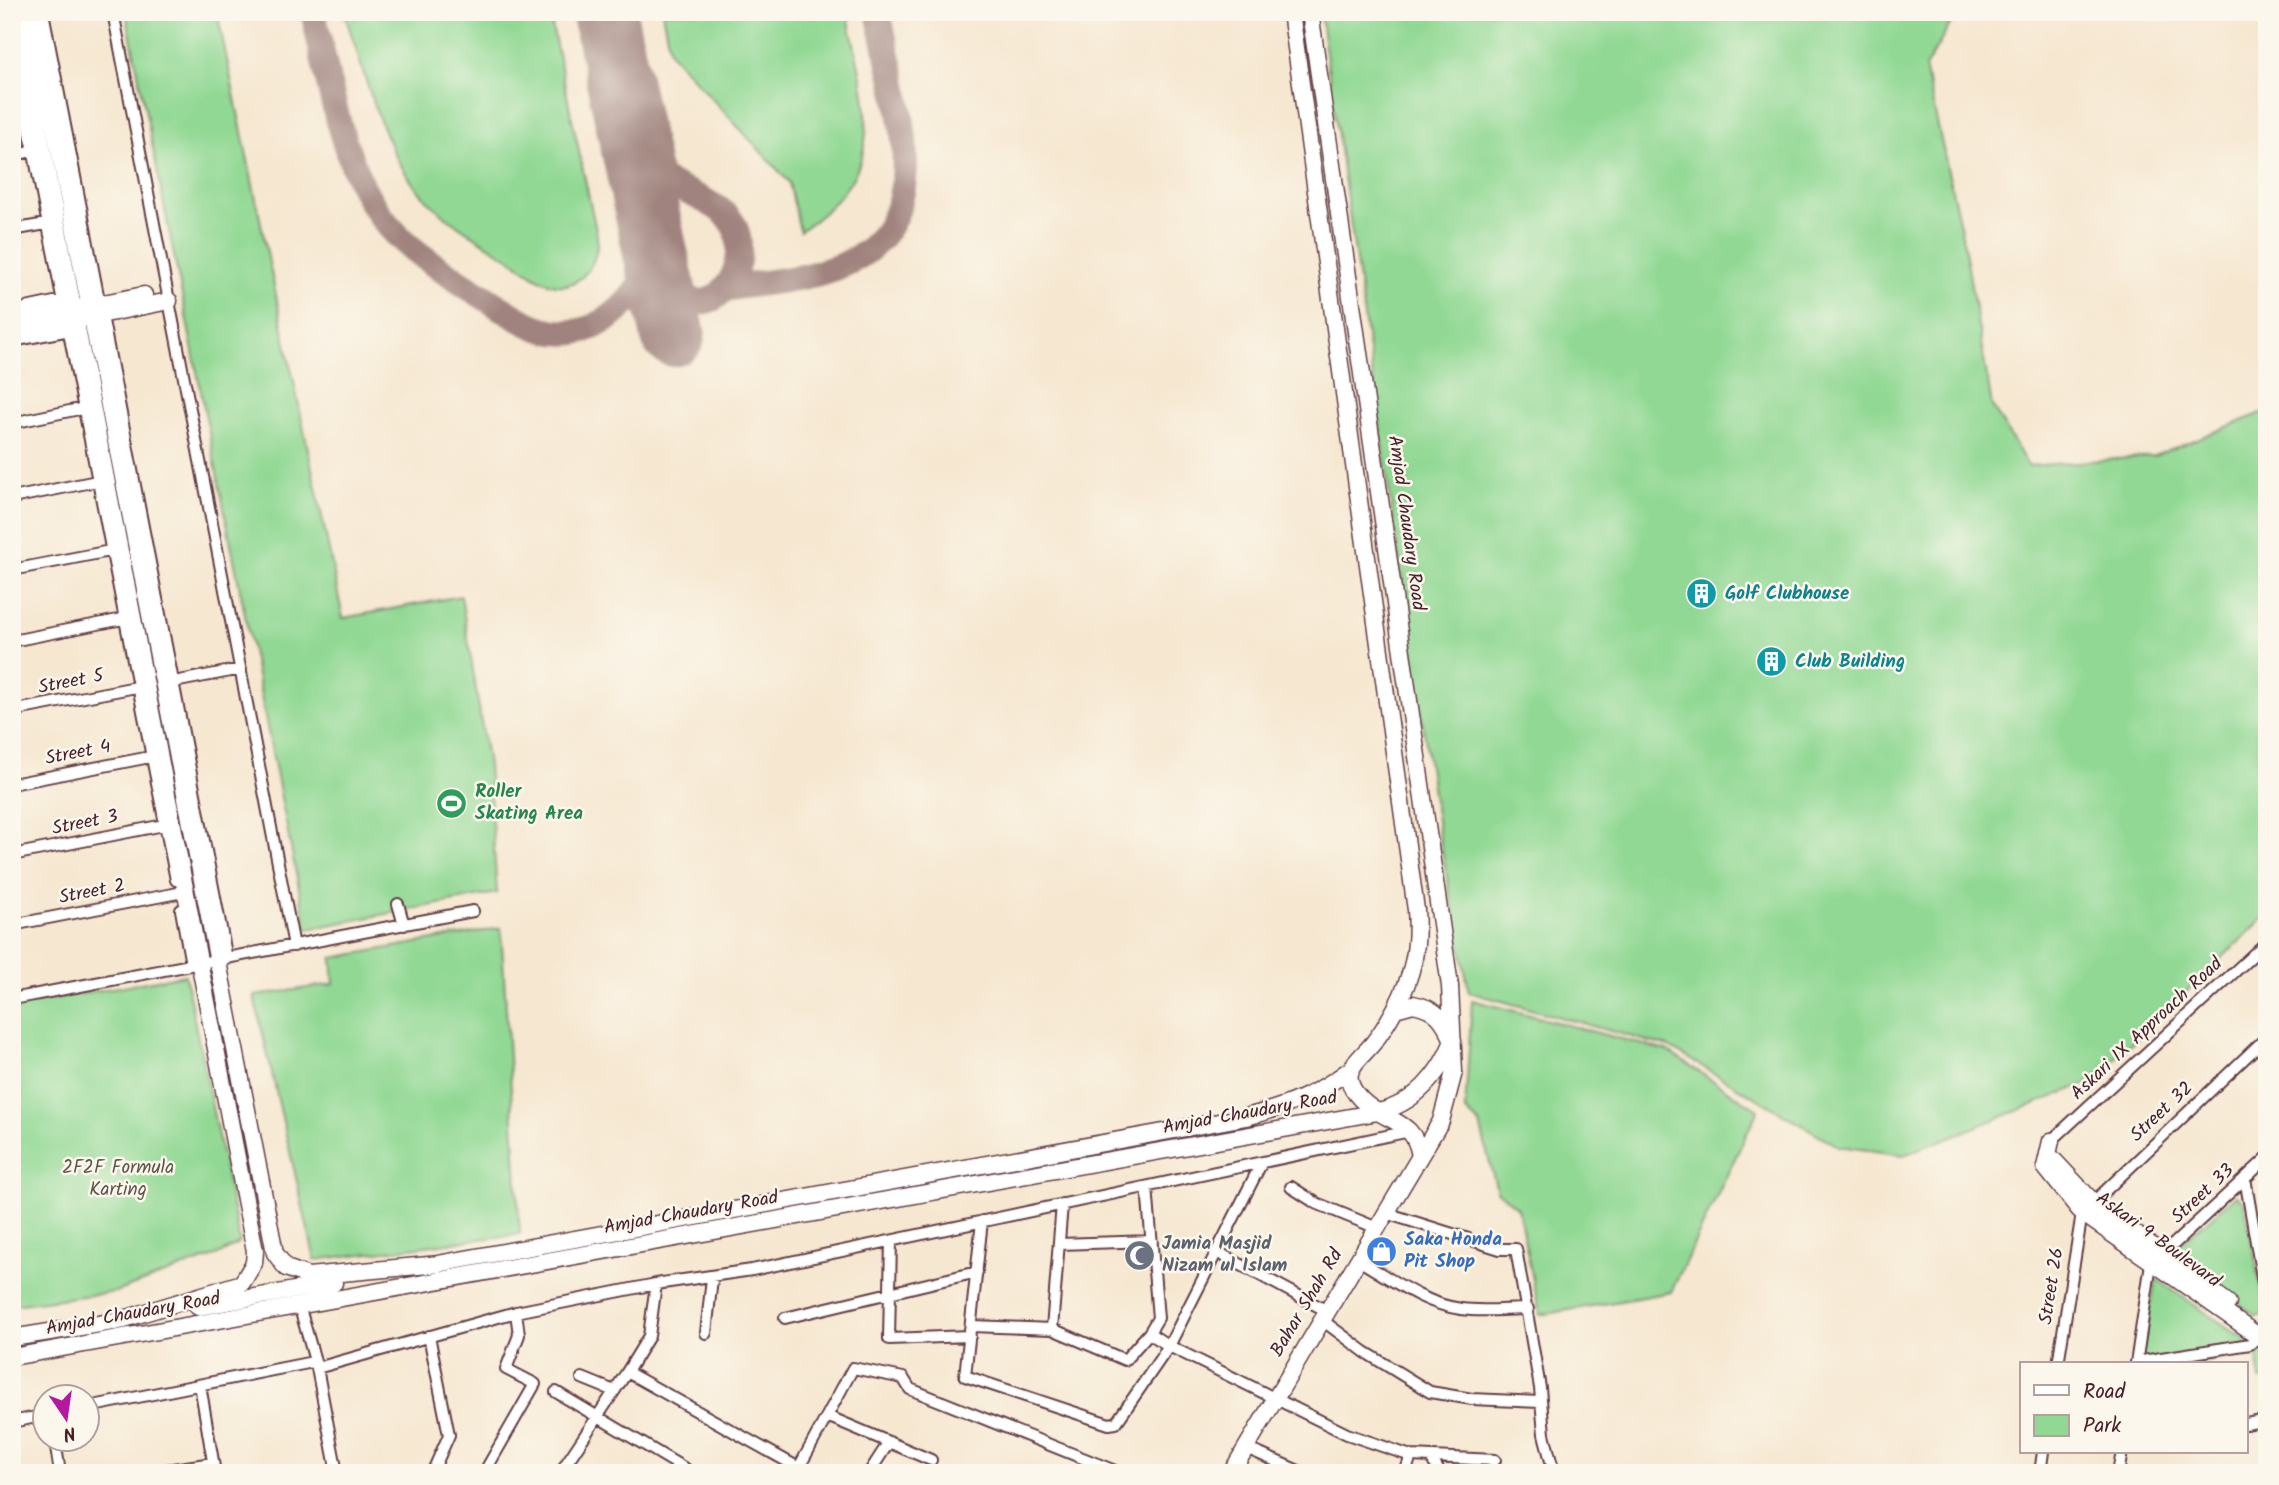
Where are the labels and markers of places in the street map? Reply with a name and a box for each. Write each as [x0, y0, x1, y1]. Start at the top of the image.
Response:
building icon: Golf Clubhouse [1685, 577, 1719, 611]
place label: Golf Clubhouse [1725, 579, 1849, 609]
building icon: Club Building [1755, 645, 1789, 679]
place label: Club Building [1795, 647, 1905, 677]
place label: Roller Skating Area [475, 777, 583, 829]
sports icon: Roller Skating Area [435, 786, 469, 820]
place label: Saka Honda Pit Shop [1404, 1225, 1502, 1277]
place label: Jamia Masjid Nizam ul Islam [1162, 1229, 1287, 1281]
shop icon: Saka Honda Pit Shop [1364, 1234, 1398, 1268]
mosque icon: Jamia Masjid Nizam ul Islam [1122, 1238, 1156, 1272]

